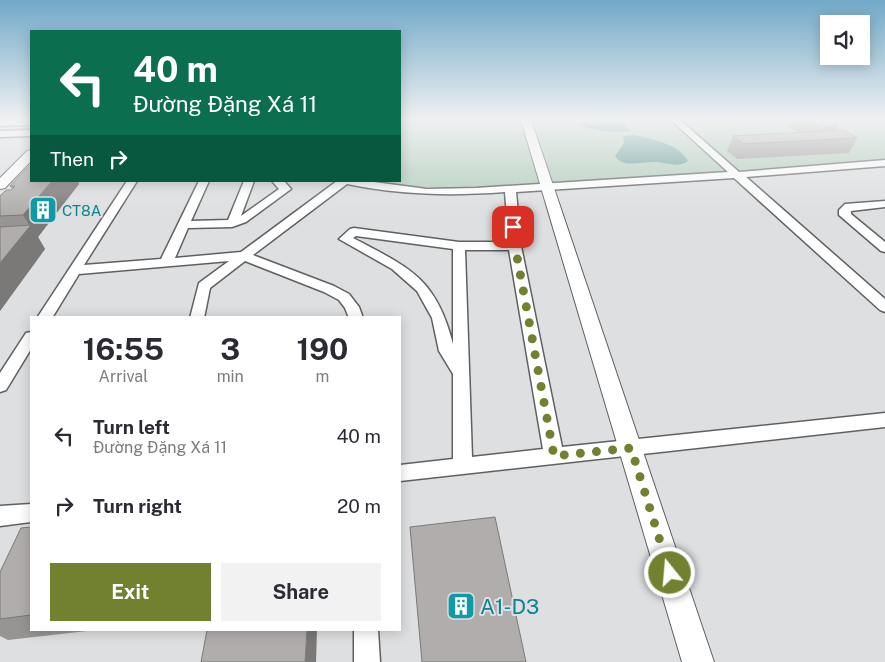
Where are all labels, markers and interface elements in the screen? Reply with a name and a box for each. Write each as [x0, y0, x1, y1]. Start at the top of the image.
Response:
map controls [820, 15, 870, 65]
button: sound [820, 15, 870, 65]
text: 40 m [133, 49, 218, 90]
icon: left [50, 50, 115, 115]
text: Đường Đặng Xá 11 [133, 91, 317, 117]
icon: right [104, 145, 132, 173]
text: Then [50, 148, 94, 170]
building icon: CT8A [28, 195, 58, 225]
place label: CT8A [62, 202, 102, 219]
pin [492, 206, 534, 248]
icon: arrive [499, 213, 527, 241]
text: 16:55 [83, 331, 164, 367]
text: 3 [220, 331, 240, 367]
text: 190 [296, 331, 348, 367]
text: Arrival [99, 367, 148, 386]
text: min [217, 367, 244, 386]
text: m [315, 367, 329, 386]
text: Turn left [93, 416, 170, 438]
icon: left [50, 422, 78, 450]
text: 40 m [336, 425, 381, 447]
text: Đường Đặng Xá 11 [93, 438, 227, 457]
icon: right [50, 492, 78, 520]
text: Turn right [93, 495, 182, 517]
text: 20 m [337, 495, 381, 517]
position arrow [643, 546, 695, 598]
button: Exit [50, 563, 211, 621]
button: Share [221, 563, 381, 621]
building icon: A1-D3 [446, 591, 476, 621]
place label: A1-D3 [480, 594, 539, 619]

